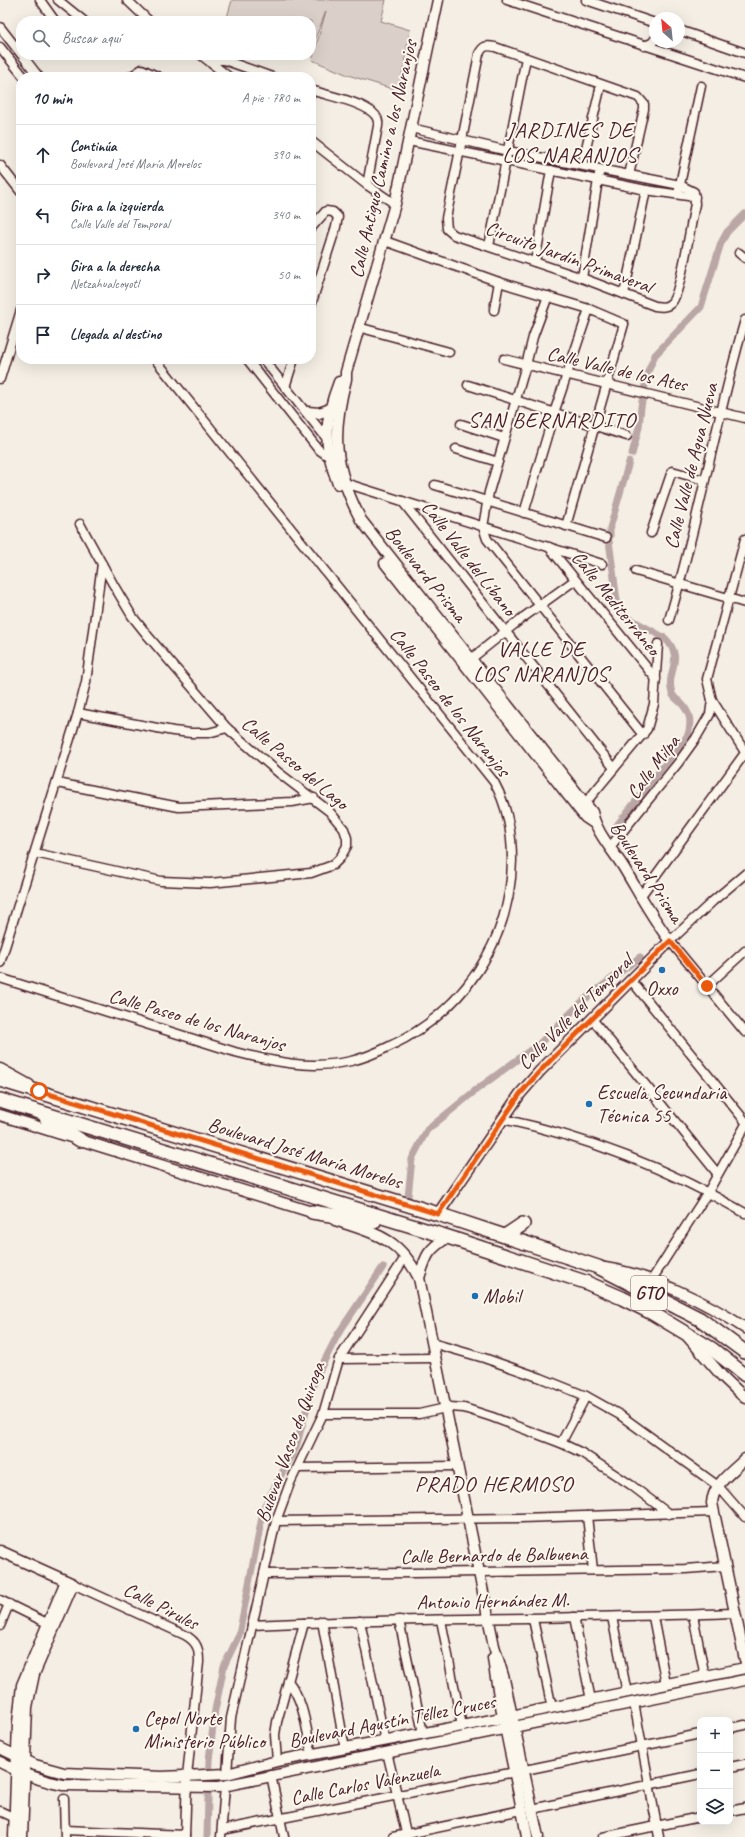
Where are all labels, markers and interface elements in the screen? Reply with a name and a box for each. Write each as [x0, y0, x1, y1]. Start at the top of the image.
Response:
north arrow [649, 12, 685, 48]
search box [16, 16, 316, 60]
icon: search [30, 27, 52, 49]
text: Buscar aquí [62, 29, 121, 48]
street label: Calle Antiguo Camino a los Naranjos [343, 36, 423, 280]
text: 10 min [32, 88, 72, 109]
text: A pie · 780 m [242, 90, 300, 106]
district label: JARDINES DE LOS NARANJOS [502, 116, 641, 169]
text: Continúa [70, 137, 117, 156]
icon: ahead [32, 144, 54, 166]
text: 390 m [272, 147, 300, 163]
text: Boulevard José María Morelos [70, 156, 201, 172]
text: Gira a la izquierda [70, 197, 163, 216]
icon: left [32, 204, 54, 226]
text: 340 m [272, 207, 300, 223]
street label: Circuito Jardín Primaveral [482, 215, 659, 300]
text: Calle Valle del Temporal [70, 216, 169, 232]
text: Gira a la derecha [70, 257, 159, 276]
icon: right [32, 264, 54, 286]
text: 50 m [278, 267, 300, 283]
text: Netzahualcoyotl [70, 276, 139, 292]
icon: arrive [32, 324, 54, 346]
text: Llegada al destino [70, 325, 161, 344]
street label: Calle Valle de los Ates [545, 341, 692, 398]
street label: Calle Valle de Agua Nueva [658, 379, 724, 551]
district label: SAN BERNARDITO [468, 406, 637, 434]
street label: Calle Valle del Líbano [416, 495, 523, 622]
street label: Boulevard Prisma [380, 521, 473, 629]
street label: Calle Mediterráneo [566, 546, 667, 662]
street label: Calle Paseo de los Naranjos [384, 623, 517, 783]
district label: VALLE DE LOS NARANJOS [473, 635, 612, 688]
street label: Calle Paseo del Lago [236, 711, 355, 816]
street label: Calle Milpa [621, 729, 686, 804]
street label: Boulevard Prisma [605, 816, 690, 929]
street label: Calle Valle del Temporal [512, 946, 641, 1075]
marker: Oxxo [657, 965, 667, 975]
place label: Oxxo [646, 976, 679, 1001]
route end [698, 977, 716, 995]
street label: Calle Paseo de los Naranjos [106, 983, 290, 1058]
place label: Escuela Secundaria Técnica 55 [597, 1080, 728, 1128]
route start [30, 1082, 48, 1100]
marker: Escuela Secundaria Técnica 55 [584, 1099, 594, 1109]
street label: Boulevard José María Morelos [205, 1112, 407, 1195]
road number: GTO [631, 1276, 667, 1310]
place label: Mobil [483, 1284, 524, 1309]
marker: Mobil [470, 1291, 480, 1301]
street label: Bulevar Vasco de Quiroga [249, 1357, 331, 1525]
district label: PRADO HERMOSO [415, 1470, 574, 1498]
street label: Calle Bernardo de Balbuena [400, 1541, 589, 1569]
street label: Calle Pirules [119, 1576, 205, 1637]
street label: Antonio Hernández M. [416, 1587, 570, 1615]
street label: Boulevard Agustín Téllez Cruces [287, 1688, 500, 1753]
place label: Cepol Norte Ministerio Público [144, 1706, 267, 1754]
map controls [697, 1717, 733, 1825]
button: + [697, 1717, 733, 1753]
marker: Cepol Norte Ministerio Público [131, 1724, 141, 1734]
button: − [697, 1753, 733, 1789]
street label: Calle Carlos Valenzuela [289, 1757, 443, 1811]
button: layers [697, 1789, 733, 1825]

